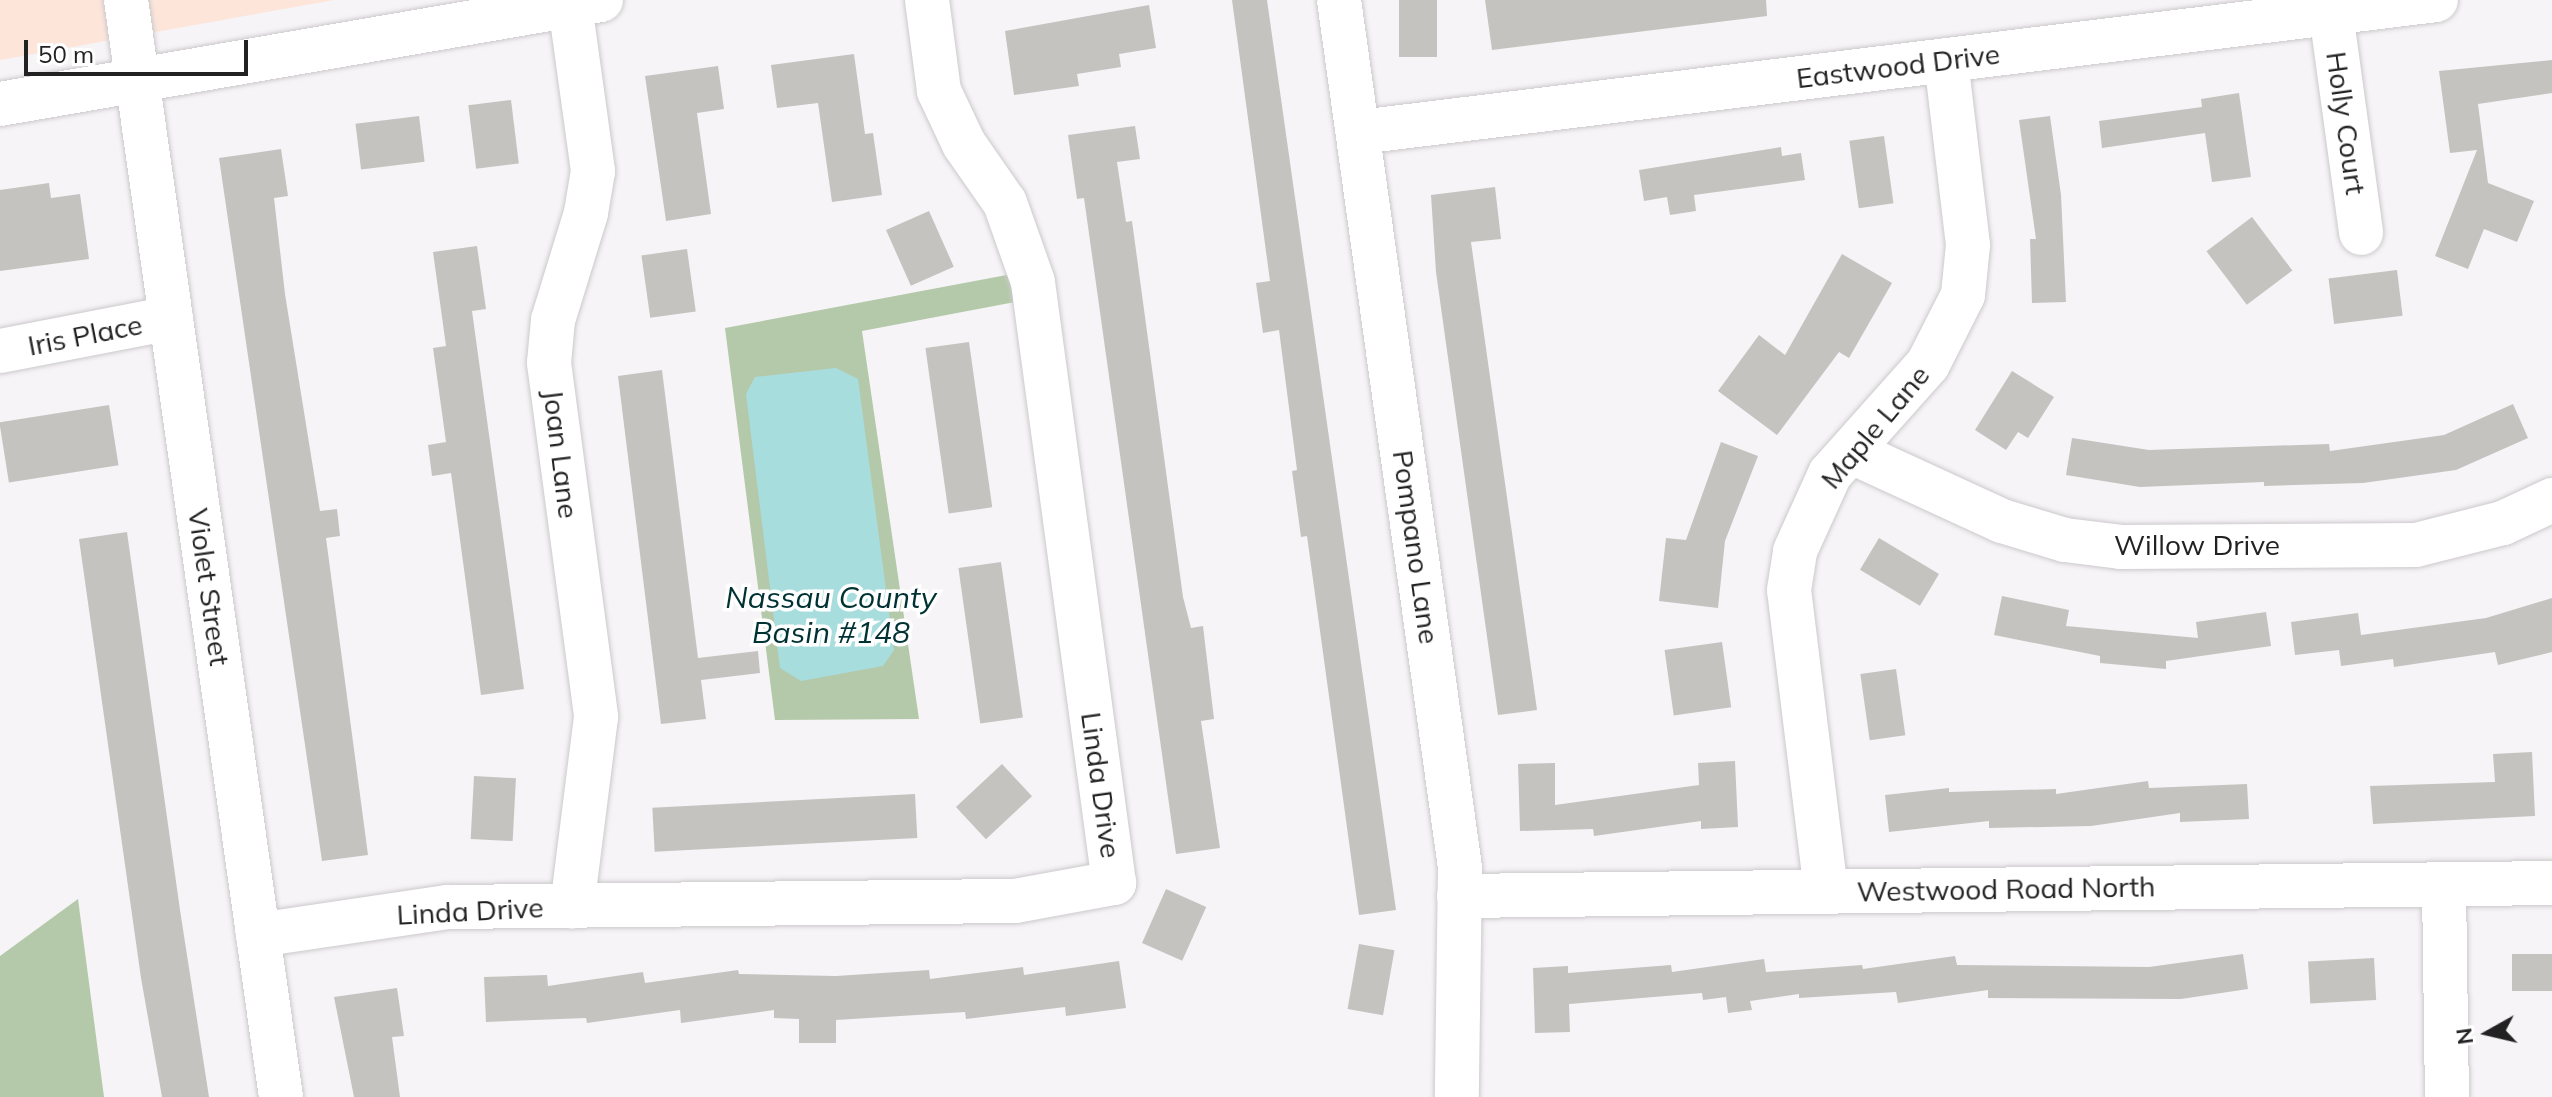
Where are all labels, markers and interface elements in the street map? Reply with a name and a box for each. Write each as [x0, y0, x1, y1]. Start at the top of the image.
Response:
scale bar [28, 24, 252, 74]
street label: Eastwood Drive [1794, 37, 2002, 95]
text: 50 m [38, 39, 94, 69]
street label: Holly Court [2319, 49, 2373, 197]
street label: Iris Place [25, 307, 145, 363]
street label: Maple Lane [1814, 359, 1936, 495]
street label: Joan Lane [536, 388, 586, 520]
street label: Pompano Lane [1386, 448, 1446, 646]
street label: Violet Street [181, 506, 237, 668]
street label: Willow Drive [2114, 528, 2280, 562]
water label: Nassau County Basin #148 [725, 579, 937, 650]
street label: Linda Drive [1074, 710, 1128, 860]
street label: Westwood Road North [1856, 870, 2156, 908]
street label: Linda Drive [396, 890, 544, 932]
north arrow [2448, 993, 2528, 1073]
text: N [2449, 1026, 2479, 1047]

